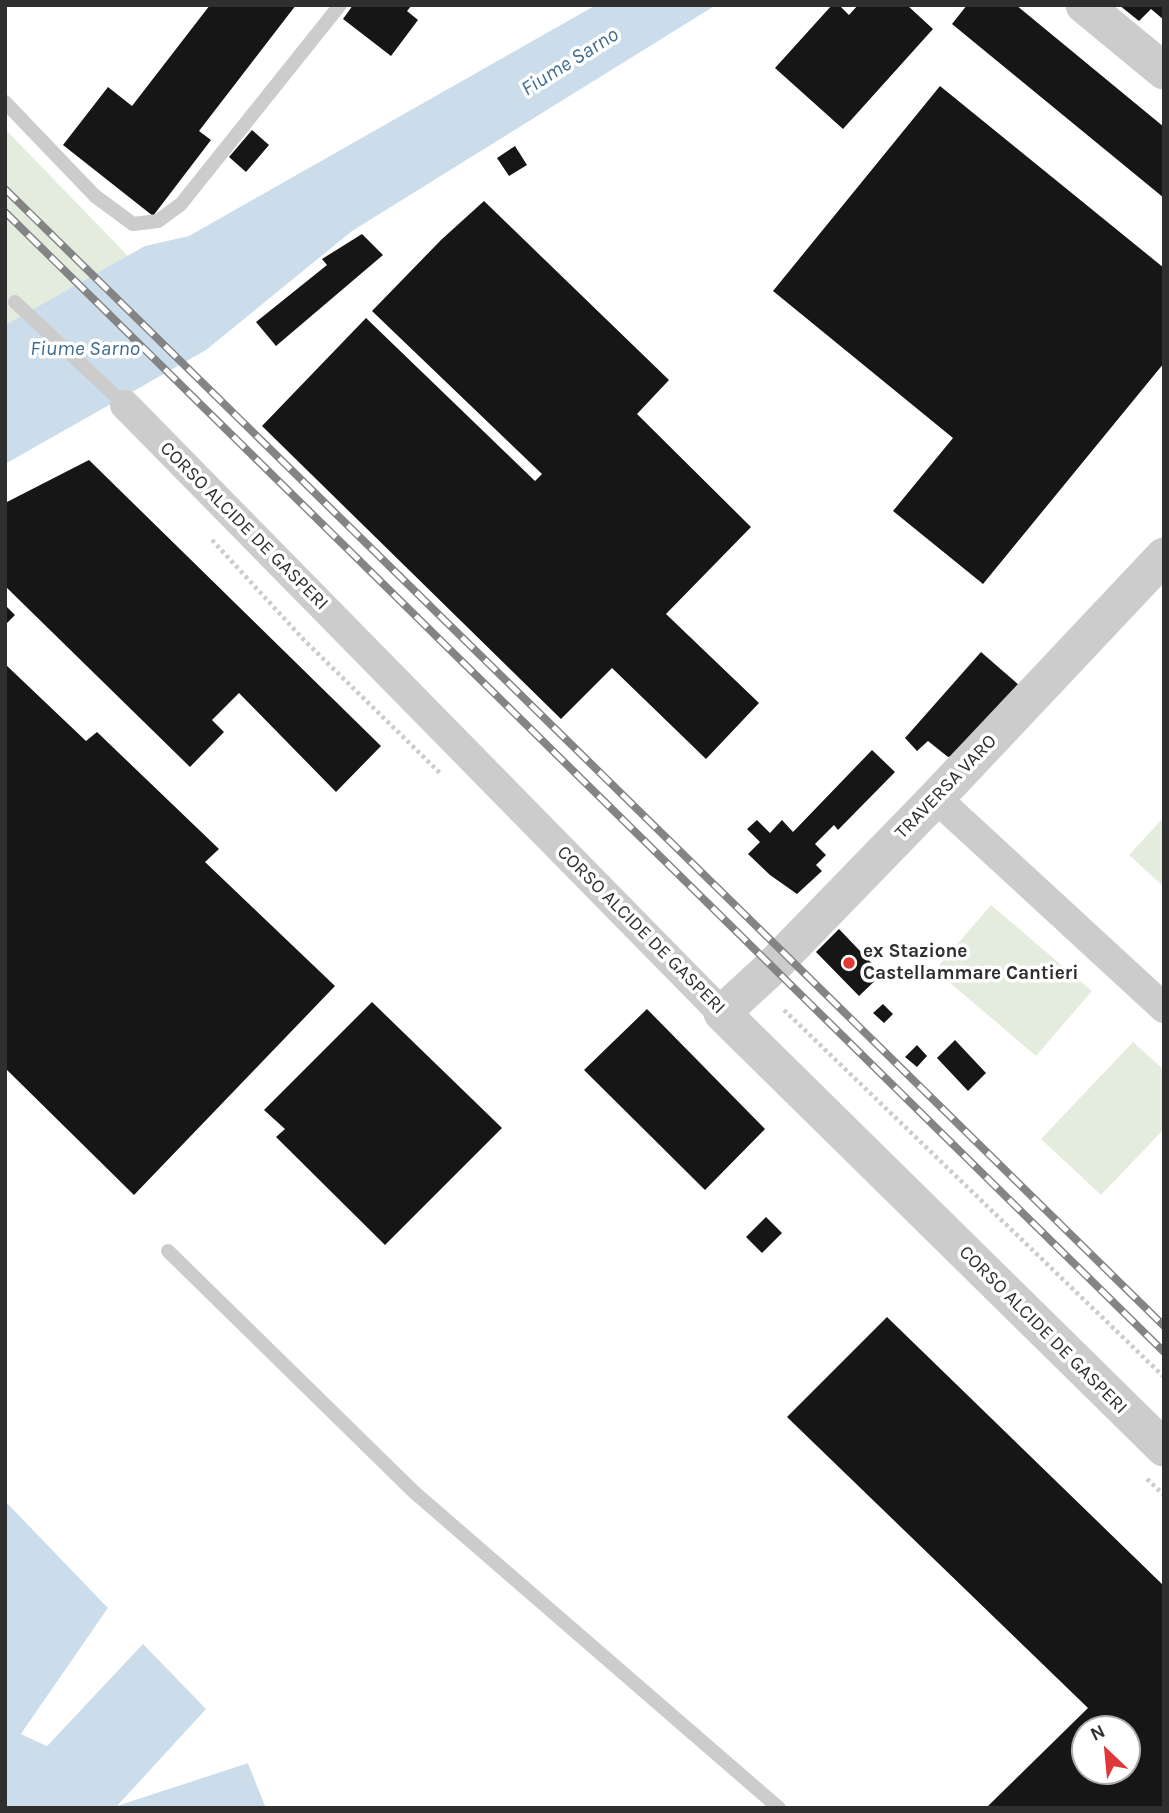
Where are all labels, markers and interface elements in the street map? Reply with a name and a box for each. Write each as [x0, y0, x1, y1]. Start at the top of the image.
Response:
water label: Fiume Sarno [517, 22, 623, 102]
water label: Fiume Sarno [30, 336, 140, 362]
street label: CORSO ALCIDE DE GASPERI [155, 437, 333, 615]
street label: TRAVERSA VARO [890, 730, 1002, 844]
street label: CORSO ALCIDE DE GASPERI [552, 841, 730, 1019]
place label: ex Stazione Castellammare Cantieri [863, 941, 1078, 985]
marker: ex Stazione Castellammare Cantieri [841, 955, 857, 971]
street label: CORSO ALCIDE DE GASPERI [954, 1241, 1132, 1419]
north arrow [1071, 1715, 1141, 1785]
text: N [1087, 1720, 1109, 1746]

